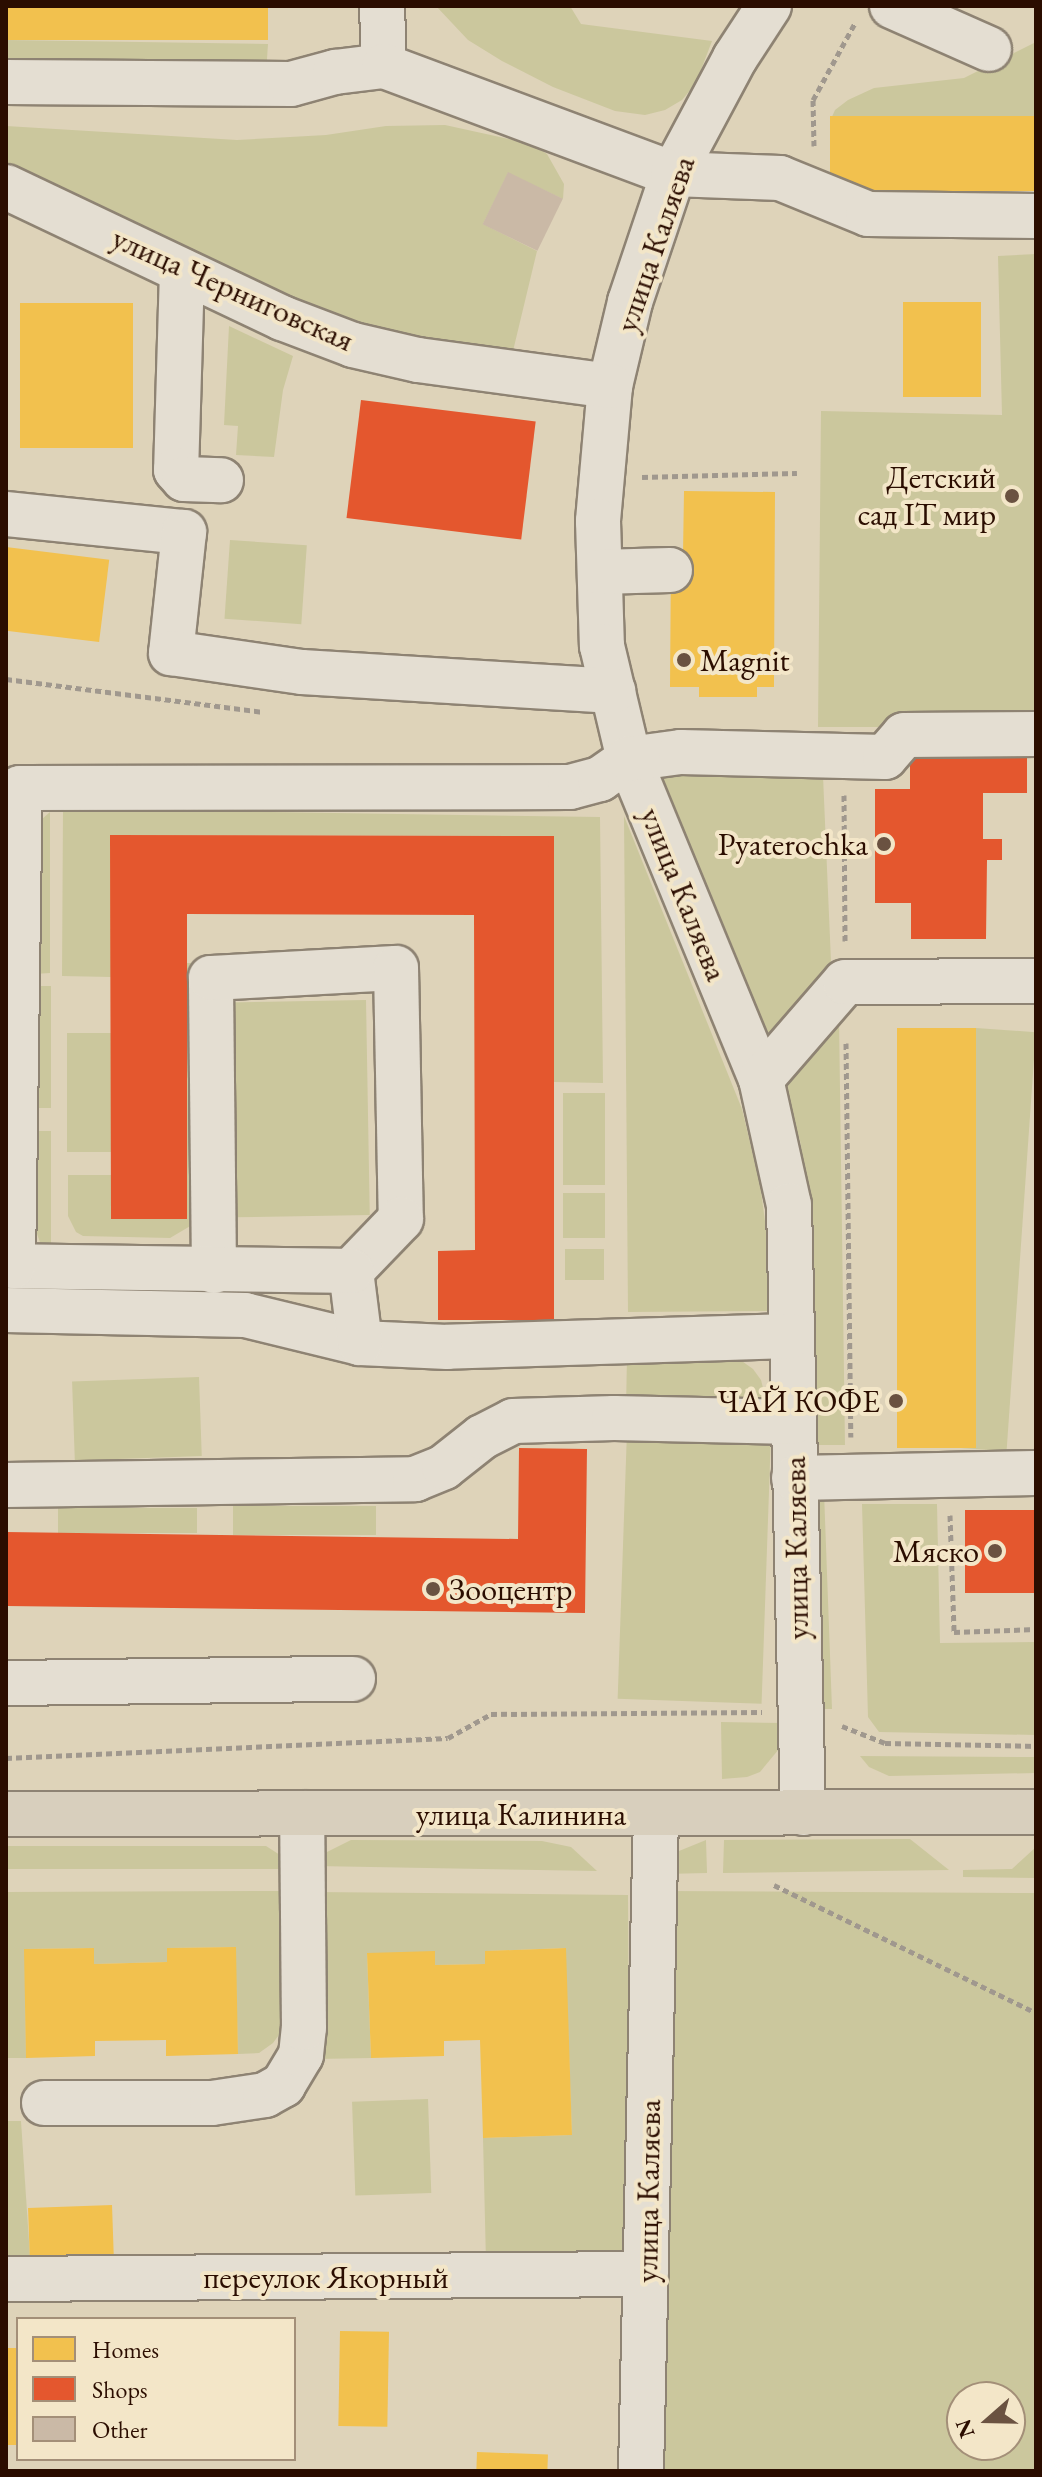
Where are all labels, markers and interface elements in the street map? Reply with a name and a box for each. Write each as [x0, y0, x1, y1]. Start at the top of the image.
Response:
street label: улица Каляева [607, 151, 703, 337]
street label: улица Черниговская [106, 218, 360, 360]
place label: Детский сад IT мир [858, 459, 996, 534]
marker: Детский сад IT мир [1003, 487, 1021, 505]
place label: Magnit [700, 641, 790, 679]
marker: Magnit [675, 651, 693, 669]
street label: улица Каляева [632, 802, 736, 986]
place label: Pyaterochka [718, 825, 868, 863]
marker: Pyaterochka [875, 835, 893, 853]
place label: ЧАЙ КОФЕ [717, 1382, 880, 1420]
marker: ЧАЙ КОФЕ [887, 1392, 905, 1410]
street label: улица Каляева [775, 1456, 817, 1640]
place label: Мяско [893, 1532, 979, 1570]
marker: Мяско [986, 1542, 1004, 1560]
place label: Зооцентр [449, 1570, 572, 1608]
marker: Зооцентр [424, 1580, 442, 1598]
street label: улица Калинина [416, 1795, 626, 1833]
street label: улица Каляева [627, 2099, 669, 2283]
street label: переулок Якорный [203, 2258, 449, 2296]
legend [16, 2317, 296, 2461]
text: Homes [92, 2334, 159, 2365]
text: Shops [92, 2374, 148, 2405]
north arrow [946, 2381, 1026, 2461]
text: Other [92, 2414, 148, 2445]
text: N [948, 2415, 982, 2442]

